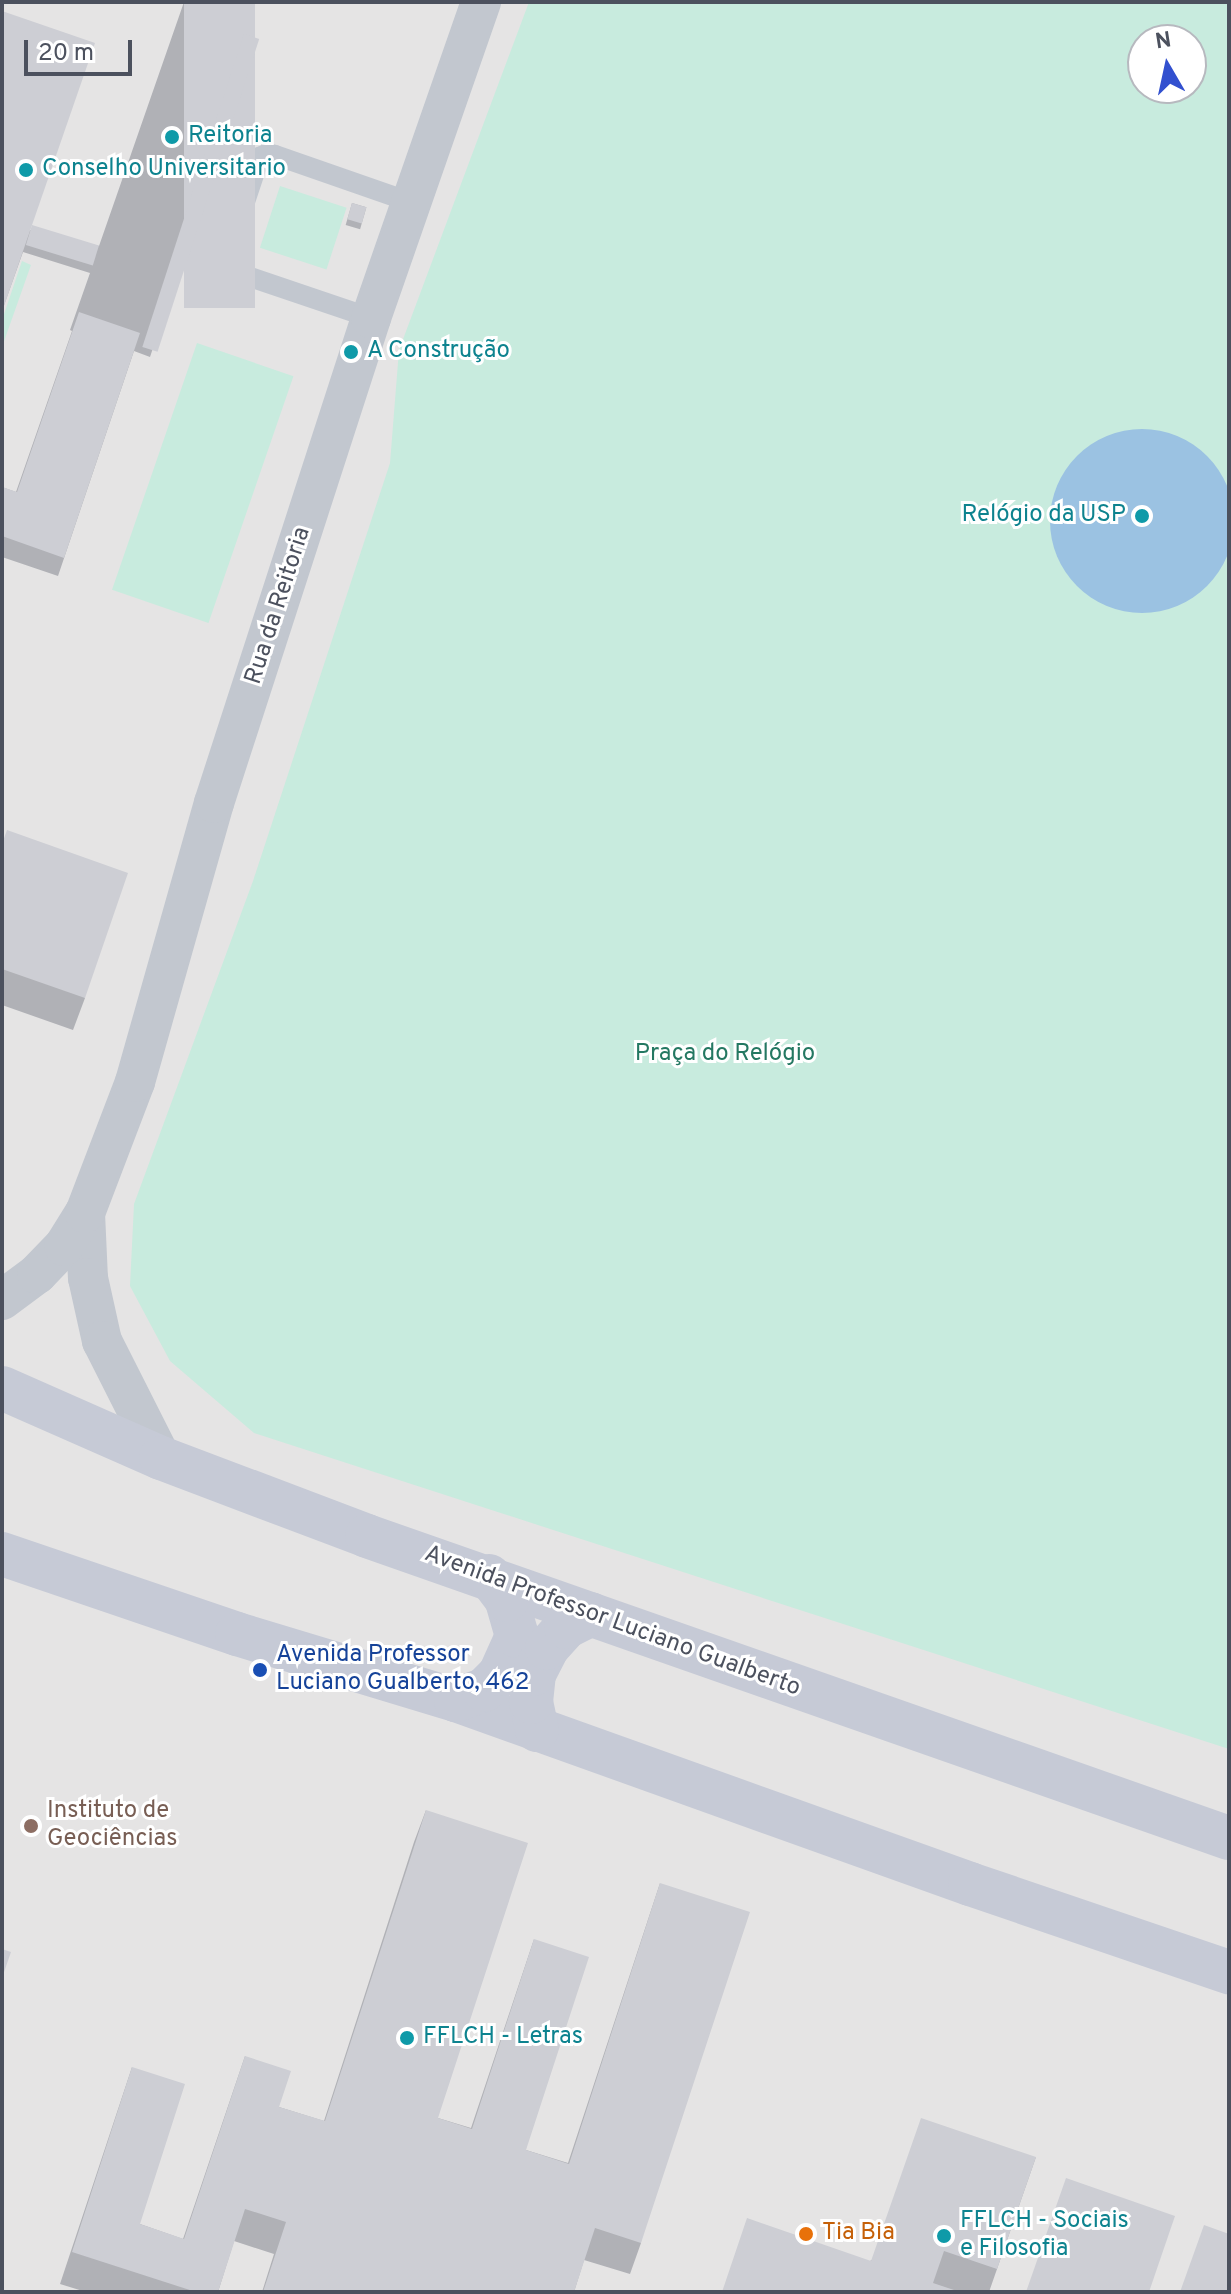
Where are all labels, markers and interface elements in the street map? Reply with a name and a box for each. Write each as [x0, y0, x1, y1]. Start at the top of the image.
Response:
scale bar [28, 24, 136, 74]
north arrow [1127, 24, 1207, 104]
text: N [1154, 27, 1173, 56]
text: 20 m [38, 39, 94, 69]
place label: Reitoria [188, 123, 272, 151]
marker: Reitoria [163, 128, 181, 146]
place label: Conselho Universitario [42, 156, 286, 184]
marker: Conselho Universitario [17, 161, 35, 179]
place label: A Construção [367, 338, 511, 366]
marker: A Construção [342, 343, 360, 361]
place label: Relógio da USP [962, 502, 1126, 530]
marker: Relógio da USP [1133, 507, 1151, 525]
street label: Rua da Reitoria [240, 524, 318, 688]
park label: Praça do Relógio [635, 1041, 815, 1069]
street label: Avenida Professor Luciano Gualberto [420, 1540, 804, 1704]
place label: Avenida Professor Luciano Gualberto, 462 [276, 1642, 529, 1698]
marker: Avenida Professor Luciano Gualberto, 462 [251, 1661, 269, 1679]
place label: Instituto de Geociências [47, 1798, 177, 1854]
marker: Instituto de Geociências [22, 1817, 40, 1835]
place label: FFLCH - Letras [423, 2024, 583, 2052]
marker: FFLCH - Letras [398, 2029, 416, 2047]
place label: FFLCH - Sociais e Filosofia [960, 2208, 1129, 2264]
place label: Tia Bia [822, 2220, 895, 2248]
marker: Tia Bia [797, 2225, 815, 2243]
marker: FFLCH - Sociais e Filosofia [935, 2227, 953, 2245]

